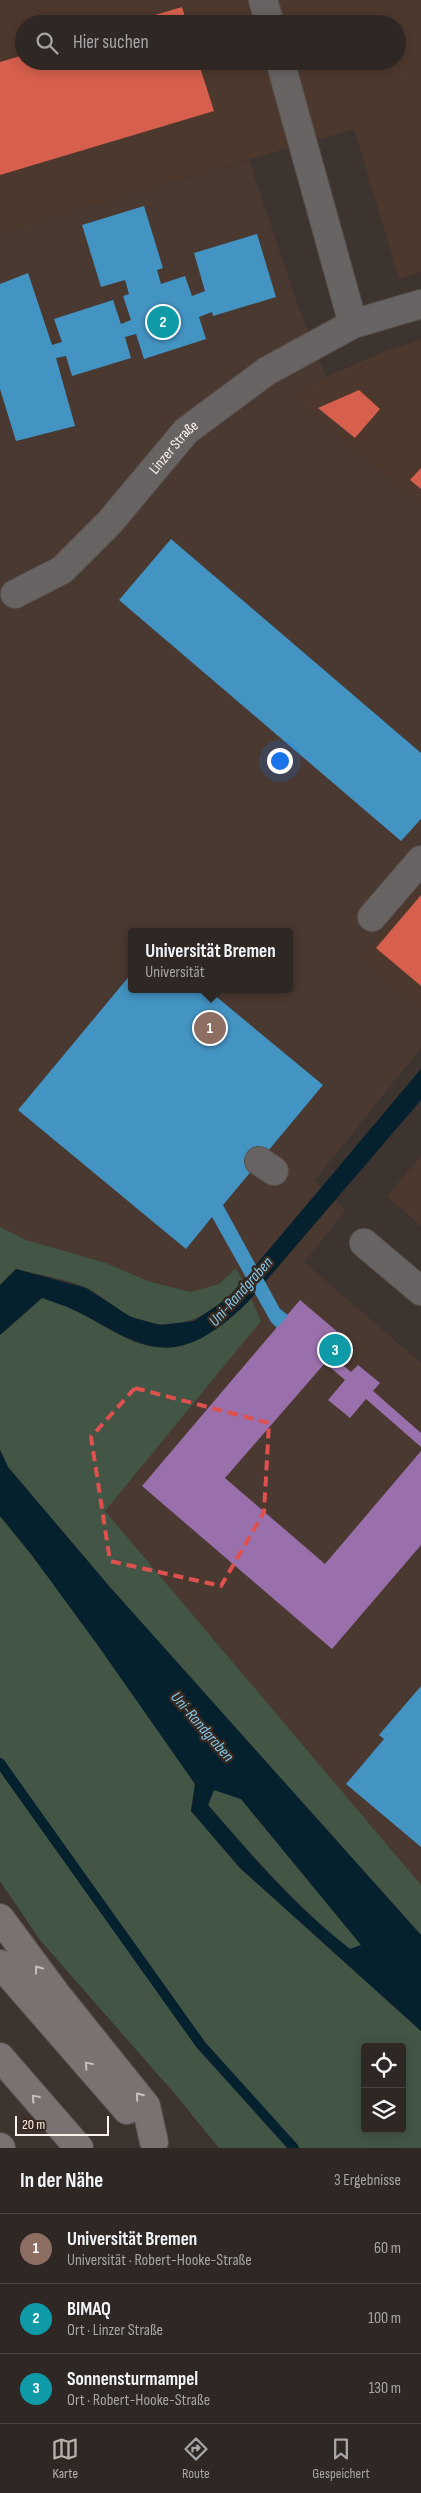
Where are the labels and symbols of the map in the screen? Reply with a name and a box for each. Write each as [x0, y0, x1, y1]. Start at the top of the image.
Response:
pin: 2 [147, 303, 179, 341]
street label: Linzer Straße [145, 416, 202, 478]
your location [267, 748, 293, 774]
pin: 1 [194, 1009, 226, 1047]
water label: Uni-Randgraben [205, 1253, 277, 1331]
pin: 3 [319, 1331, 351, 1369]
water label: Uni-Randgraben [166, 1688, 238, 1766]
one-way arrow [35, 1965, 44, 1975]
one-way arrow [85, 2062, 94, 2071]
one-way arrow [135, 2093, 144, 2102]
one-way arrow [33, 2095, 41, 2104]
scale bar [15, 2113, 109, 2136]

